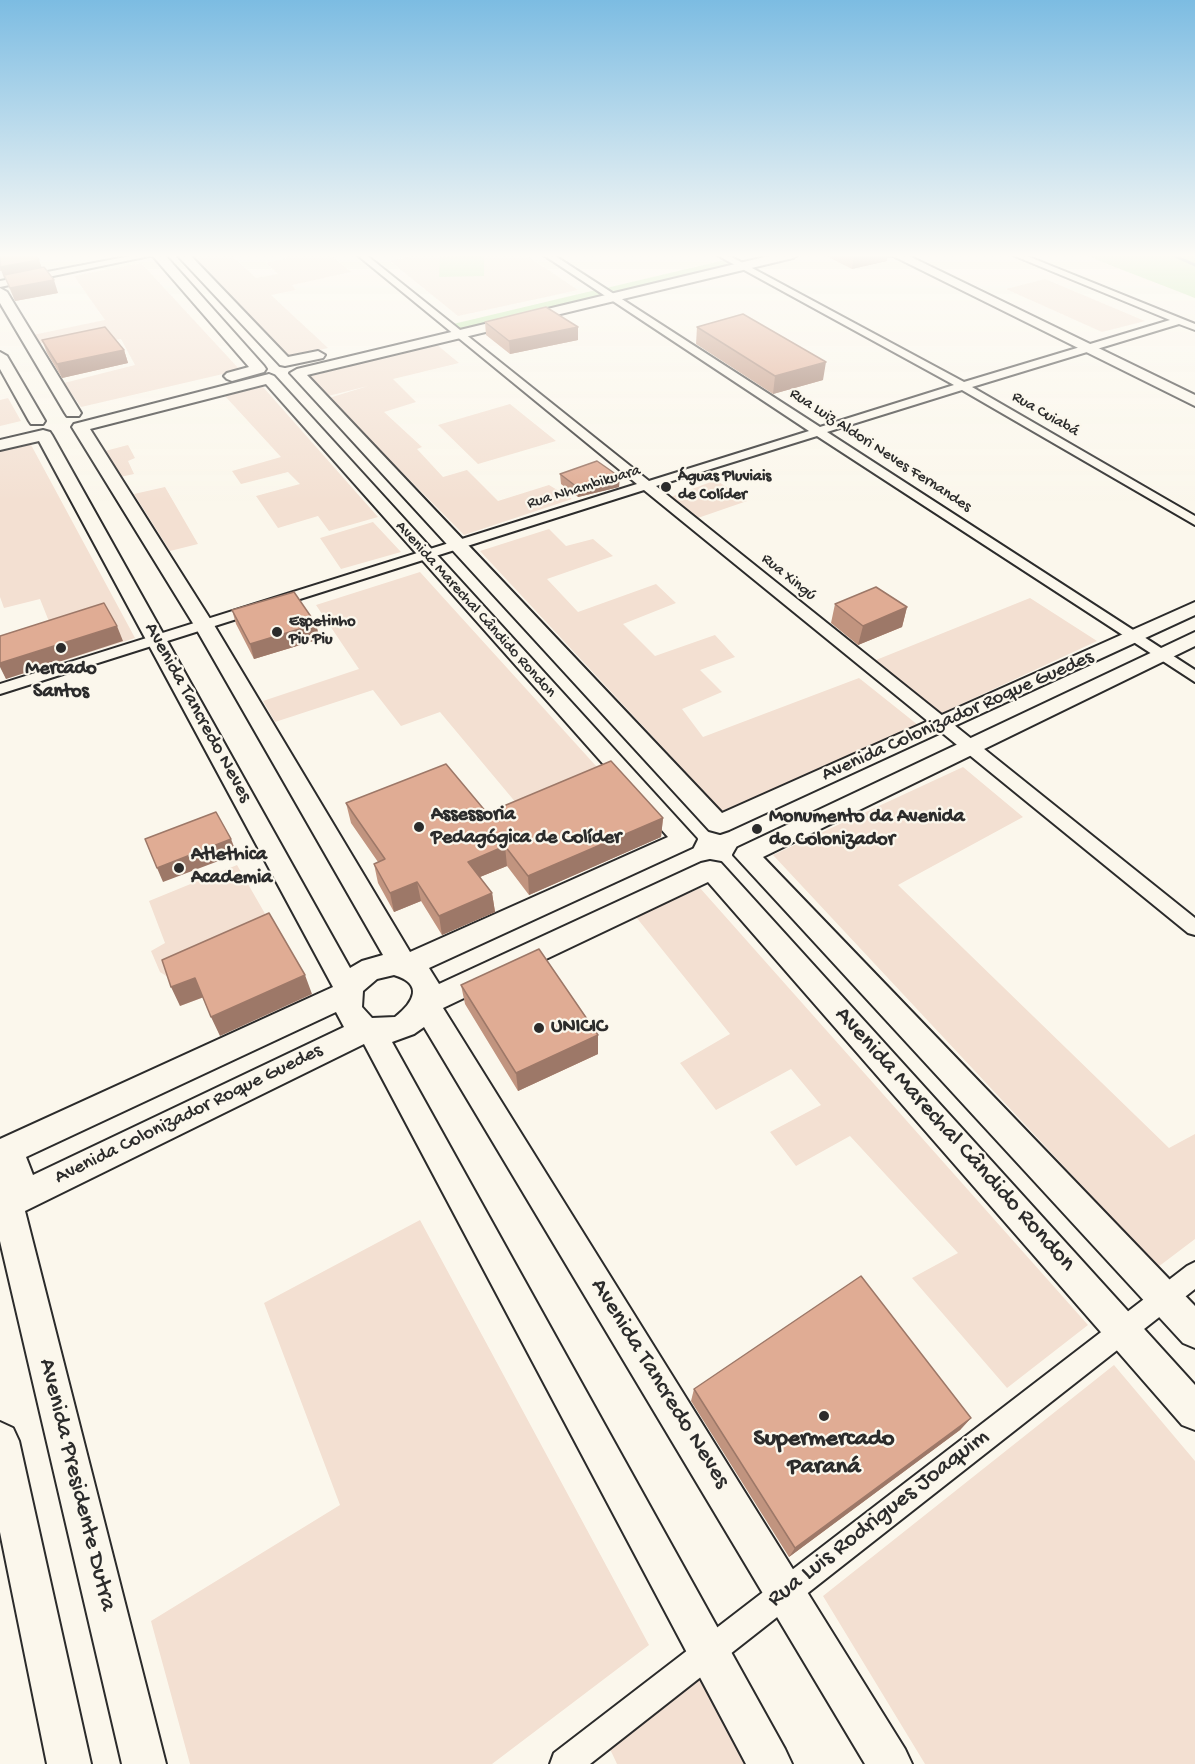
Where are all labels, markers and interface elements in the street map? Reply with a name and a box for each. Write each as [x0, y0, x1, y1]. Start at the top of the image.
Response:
street label: Rua Luiz Aldori Neves Fernandes [785, 385, 975, 517]
street label: Rua Cuiabá [1008, 388, 1082, 442]
street label: Rua Nhambikuara [525, 462, 643, 514]
place label: Águas Pluviais de Colíder [678, 468, 771, 506]
marker: Águas Pluviais de Colíder [659, 480, 673, 494]
street label: Avenida Marechal Cândido Rondon [391, 518, 559, 702]
street label: Rua Xingú [757, 550, 819, 606]
place label: Espetinho Piu Piu [289, 613, 355, 651]
street label: Avenida Tancredo Neves [138, 619, 256, 807]
marker: Espetinho Piu Piu [270, 625, 284, 639]
marker: Mercado Santos [54, 641, 68, 655]
street label: Avenida Colonizador Roque Guedes [818, 646, 1098, 788]
place label: Mercado Santos [25, 658, 97, 705]
place label: Assessoria Pedagógica de Colíder [431, 804, 621, 851]
place label: Monumento da Avenida do Colonizador [769, 806, 965, 853]
marker: Assessoria Pedagógica de Colíder [412, 820, 426, 834]
marker: Monumento da Avenida do Colonizador [750, 822, 764, 836]
place label: Atlethica Academia [191, 844, 272, 891]
marker: Atlethica Academia [172, 861, 186, 875]
street label: Avenida Marechal Cândido Rondon [827, 1002, 1081, 1278]
place label: UNICIC [551, 1016, 607, 1040]
marker: UNICIC [532, 1021, 546, 1035]
street label: Avenida Colonizador Roque Guedes [51, 1040, 327, 1190]
street label: Avenida Tancredo Neves [583, 1274, 735, 1494]
street label: Avenida Presidente Dutra [31, 1356, 121, 1614]
marker: Supermercado Paraná [817, 1409, 831, 1423]
street label: Rua Luis Rodrigues Joaquim [762, 1423, 996, 1615]
place label: Supermercado Paraná [753, 1426, 895, 1482]

